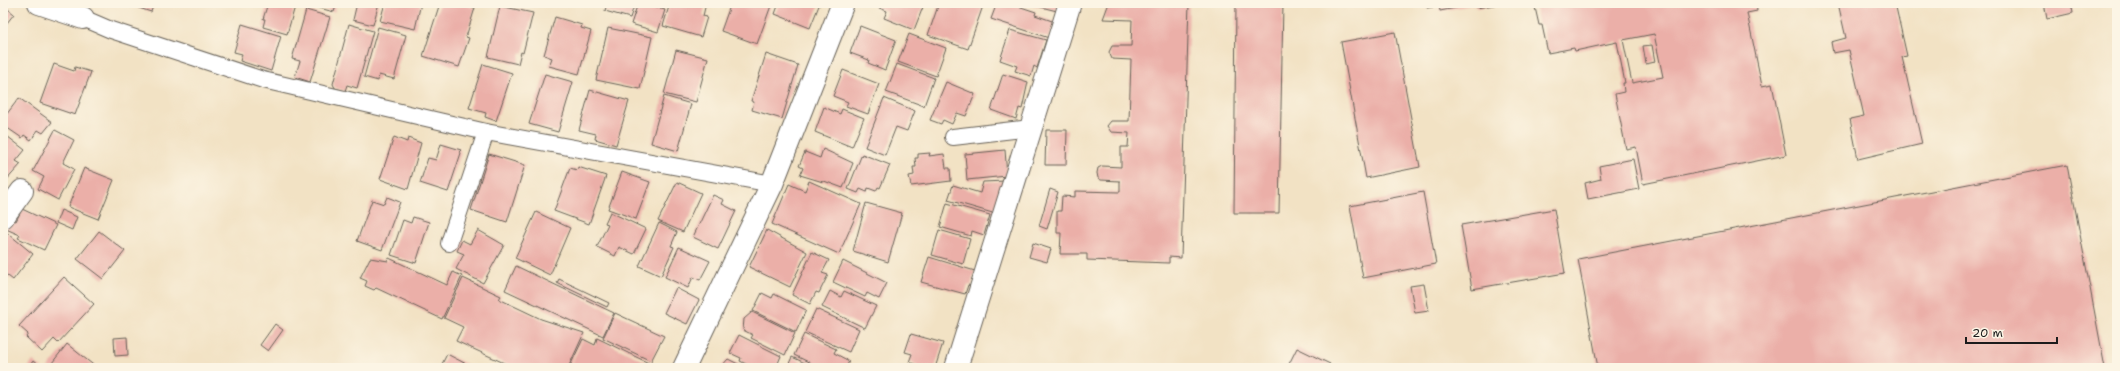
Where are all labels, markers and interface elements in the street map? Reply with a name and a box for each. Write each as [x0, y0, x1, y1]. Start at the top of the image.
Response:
scale bar [1966, 319, 2057, 345]
text: 20 m [1972, 325, 2003, 341]

